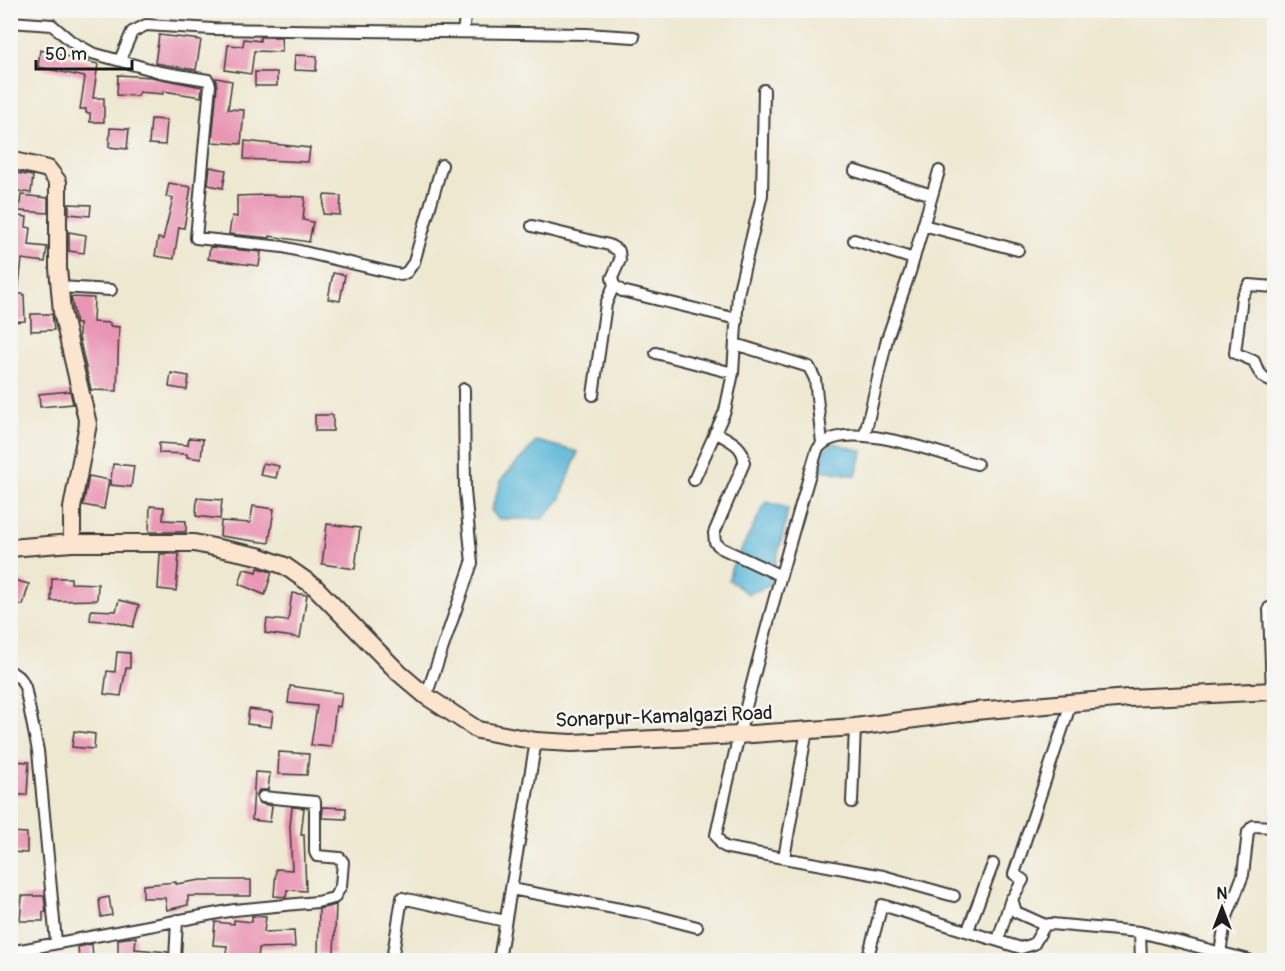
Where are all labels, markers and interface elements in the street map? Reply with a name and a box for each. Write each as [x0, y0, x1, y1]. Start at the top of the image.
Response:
scale bar [36, 33, 132, 71]
text: 50 m [45, 43, 87, 66]
street label: Sonarpur-Kamalgazi Road [555, 700, 773, 733]
north arrow [1192, 878, 1252, 938]
text: N [1217, 884, 1228, 904]

